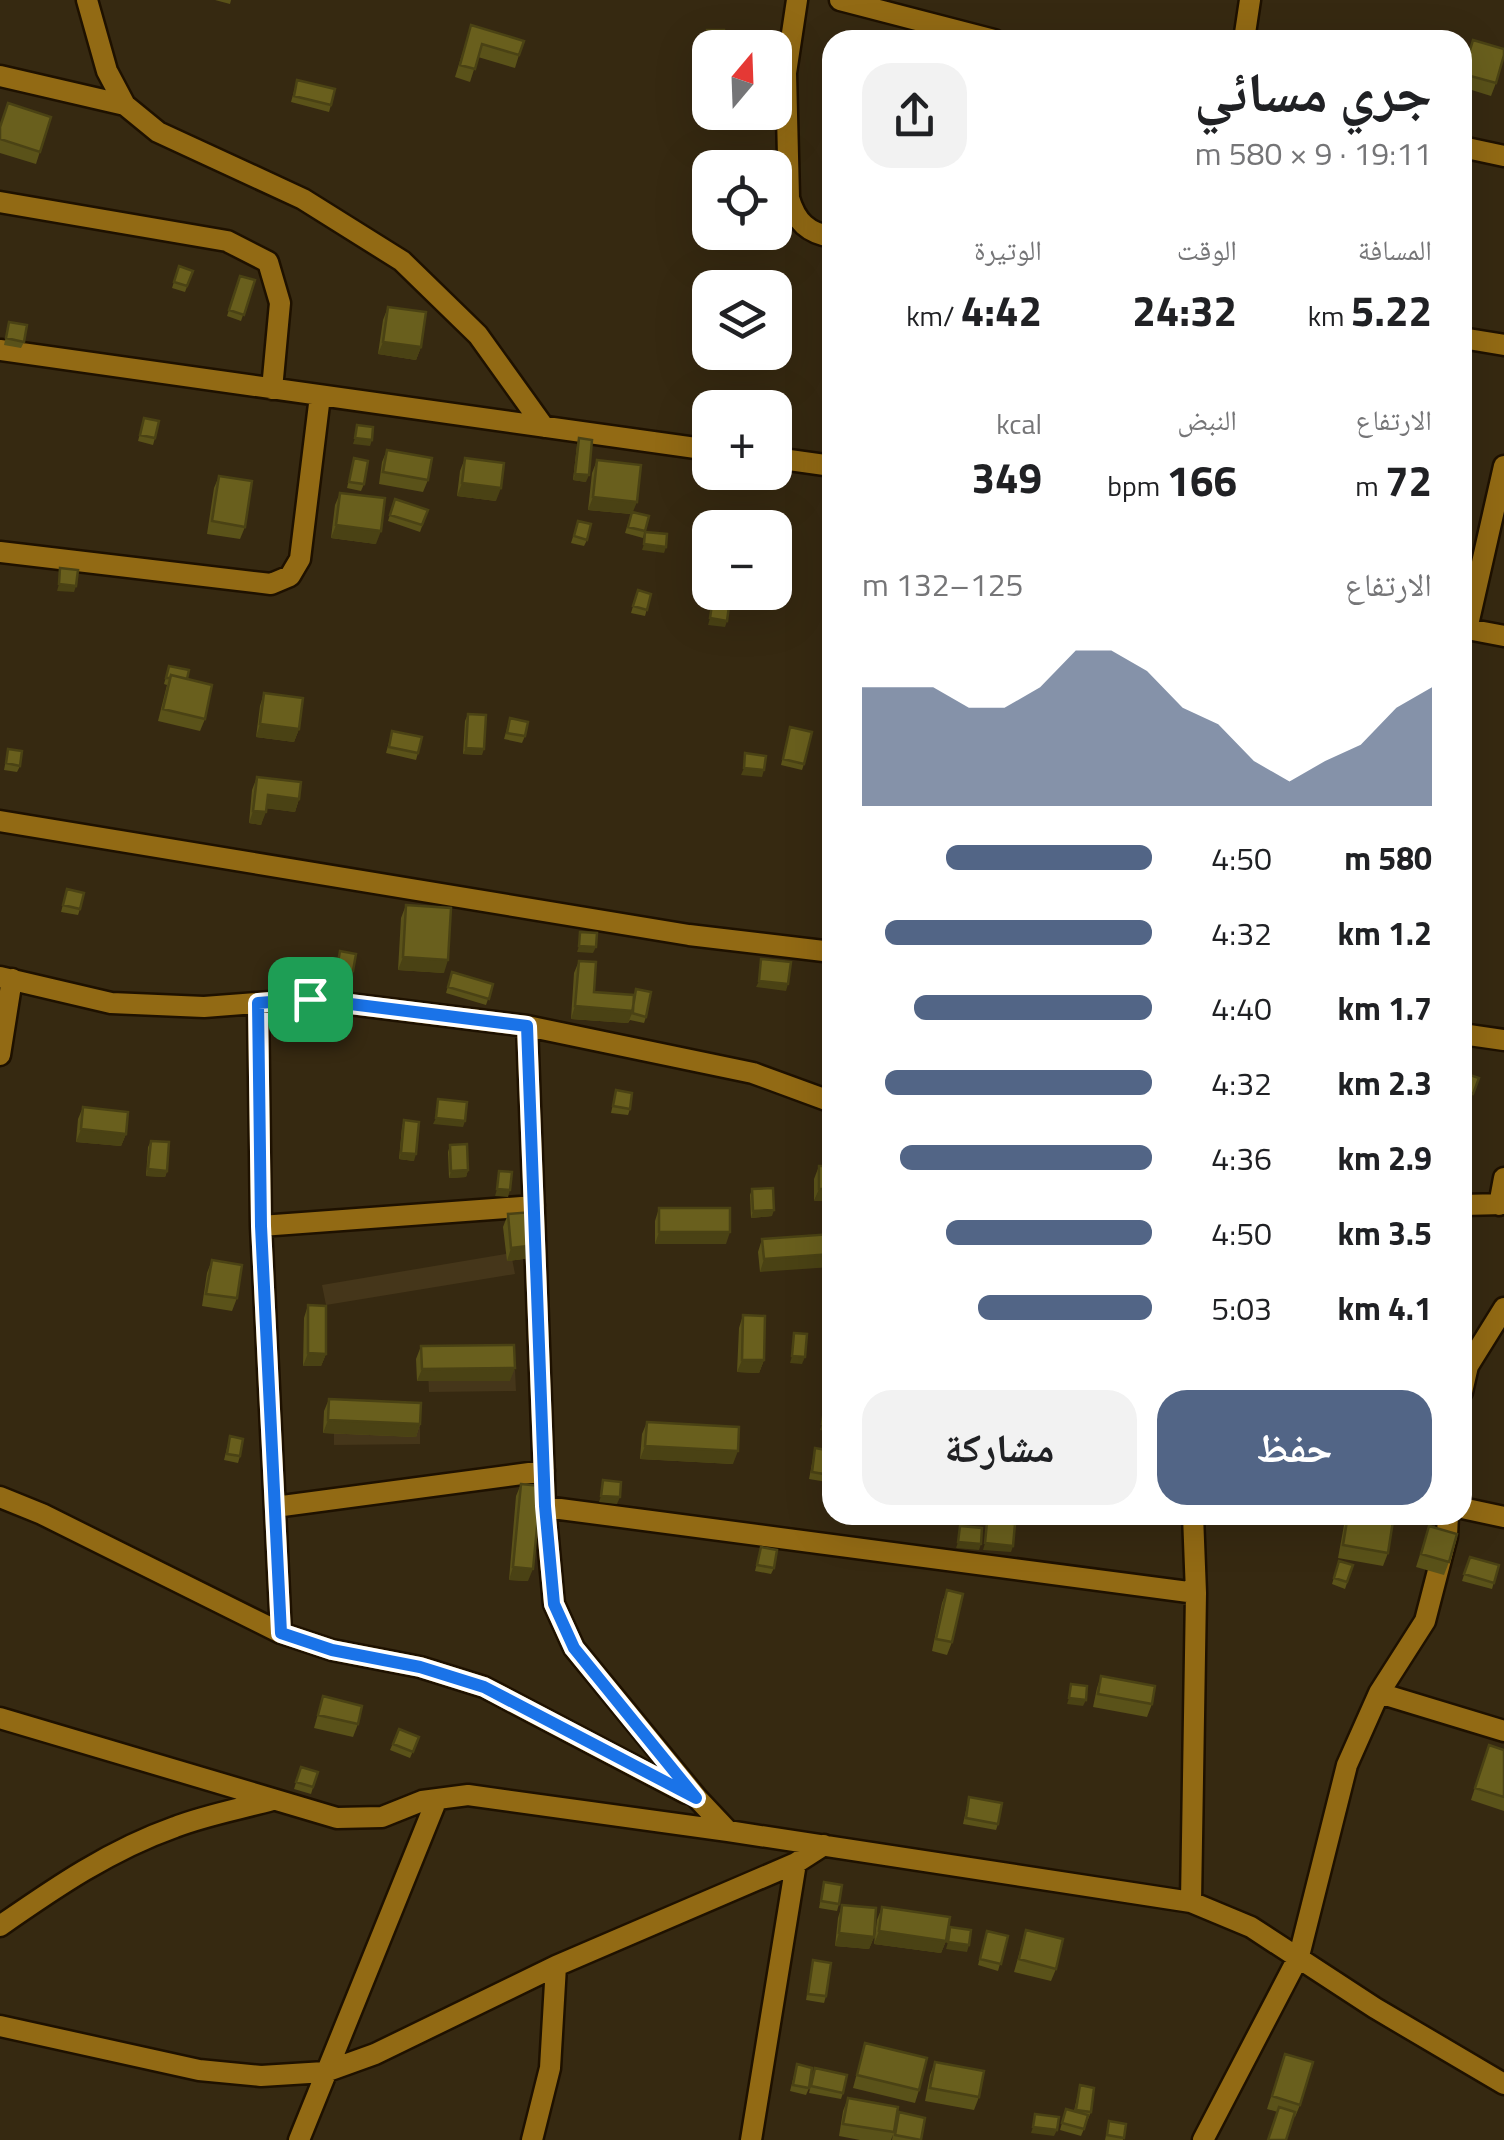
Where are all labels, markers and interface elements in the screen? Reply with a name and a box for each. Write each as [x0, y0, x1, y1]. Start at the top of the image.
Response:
north arrow [692, 30, 792, 130]
map controls [692, 30, 792, 610]
text: جري مسائي [1194, 50, 1432, 133]
button: share [862, 63, 967, 168]
text: 19:11 · 9 × 580 m [1195, 129, 1432, 177]
button: locate [692, 150, 792, 250]
text: الوتيرة [974, 228, 1042, 271]
text: الوقت [1177, 228, 1237, 271]
text: المسافة [1358, 228, 1432, 271]
button: layers [692, 270, 792, 370]
text: 4:42 [961, 278, 1042, 342]
text: 24:32 [1132, 278, 1237, 342]
text: 5.22 [1351, 278, 1432, 342]
text: /km [906, 294, 961, 337]
text: km [1308, 294, 1351, 337]
button: + [692, 390, 792, 490]
text: النبض [1177, 398, 1237, 441]
text: الارتفاع [1356, 398, 1432, 441]
text: kcal [996, 402, 1042, 445]
text: 349 [971, 445, 1042, 509]
text: 166 [1166, 448, 1237, 512]
text: 72 [1385, 448, 1432, 512]
text: bpm [1107, 464, 1166, 507]
text: m [1355, 464, 1385, 507]
button: − [692, 510, 792, 610]
text: 125–132 m [862, 560, 1024, 608]
text: الارتفاع [1345, 560, 1432, 608]
text: 4:50 [1211, 834, 1272, 882]
text: 580 m [1344, 834, 1432, 882]
text: 4:32 [1211, 909, 1272, 957]
text: 1.2 km [1338, 909, 1432, 957]
pin [268, 957, 353, 1042]
icon: arrive [283, 972, 338, 1027]
text: 4:40 [1211, 984, 1272, 1032]
text: 1.7 km [1338, 984, 1432, 1032]
text: 4:32 [1211, 1059, 1272, 1107]
text: 2.3 km [1338, 1059, 1432, 1107]
text: 4:36 [1211, 1134, 1272, 1182]
text: 2.9 km [1338, 1134, 1432, 1182]
text: 4:50 [1211, 1209, 1272, 1257]
text: 3.5 km [1338, 1209, 1432, 1257]
text: 5:03 [1211, 1284, 1272, 1332]
text: 4.1 km [1338, 1284, 1432, 1332]
button: مشاركة [862, 1390, 1137, 1505]
button: حفظ [1157, 1390, 1432, 1505]

